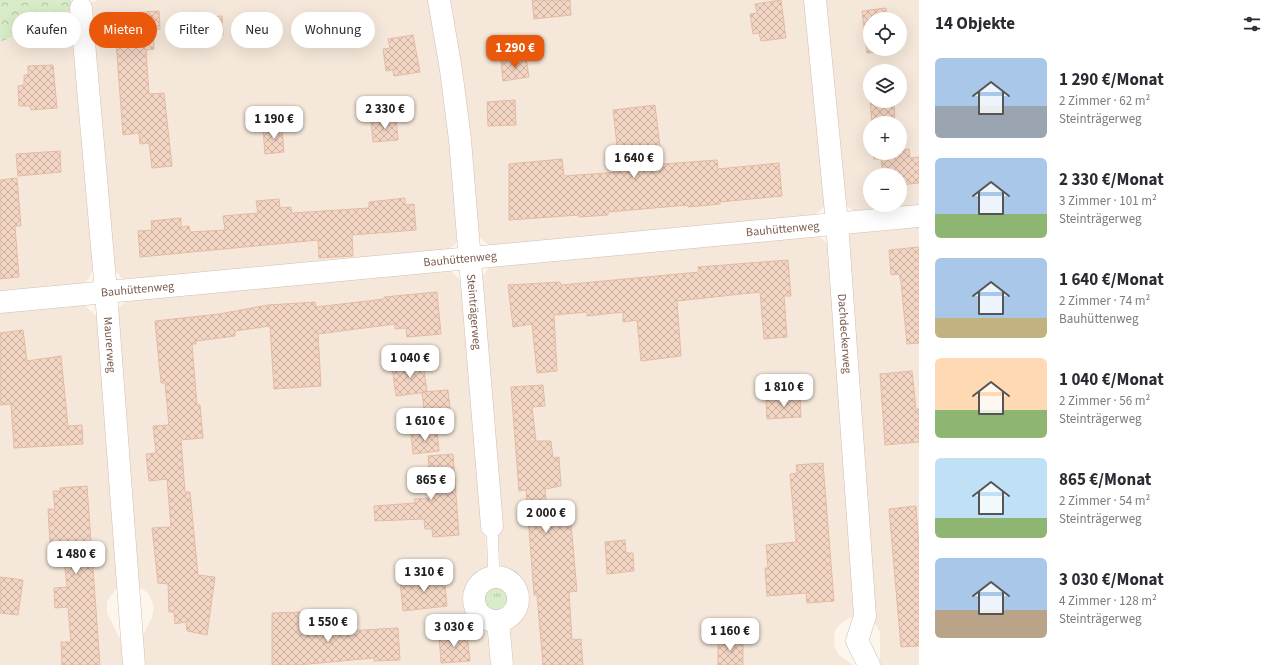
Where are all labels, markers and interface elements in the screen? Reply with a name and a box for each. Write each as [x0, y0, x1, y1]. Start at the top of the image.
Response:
chip: Kaufen [12, 12, 81, 48]
chip: Mieten [89, 12, 157, 48]
chip: Filter [165, 12, 223, 48]
chip: Neu [231, 12, 283, 48]
chip: Wohnung [291, 12, 375, 48]
map controls [863, 12, 907, 212]
button: locate [863, 12, 907, 56]
text: 14 Objekte [935, 12, 1015, 36]
icon: filters [1241, 13, 1263, 35]
pin: 1 290 € [478, 35, 552, 69]
text: 1 290 € [495, 39, 535, 57]
button: layers [863, 64, 907, 108]
text: 1 290 €/Monat [1059, 68, 1164, 92]
icon: home [967, 74, 1015, 122]
text: 2 Zimmer · 62 m² [1059, 92, 1150, 110]
pin: 2 330 € [348, 96, 422, 130]
text: 2 330 € [365, 100, 405, 118]
pin: 1 190 € [237, 106, 311, 140]
text: 1 190 € [254, 110, 294, 128]
text: Steinträgerweg [1059, 110, 1142, 128]
button: + [863, 116, 907, 160]
pin: 1 640 € [597, 145, 671, 179]
text: 1 640 € [614, 149, 654, 167]
button: − [863, 168, 907, 212]
text: 2 330 €/Monat [1059, 168, 1164, 192]
icon: home [967, 174, 1015, 222]
text: 3 Zimmer · 101 m² [1059, 192, 1157, 210]
text: Steinträgerweg [1059, 210, 1142, 228]
street label: Bauhüttenweg [745, 217, 820, 241]
street label: Bauhüttenweg [423, 248, 497, 271]
text: 1 640 €/Monat [1059, 268, 1164, 292]
street label: Steinträgerweg [462, 273, 485, 351]
icon: home [967, 274, 1015, 322]
street label: Bauhüttenweg [100, 278, 175, 302]
text: 2 Zimmer · 74 m² [1059, 292, 1150, 310]
street label: Dachdeckerweg [833, 293, 856, 374]
text: Bauhüttenweg [1059, 310, 1139, 328]
street label: Maurerweg [99, 316, 120, 373]
pin: 1 040 € [373, 345, 447, 379]
text: 1 040 € [390, 349, 430, 367]
text: 1 040 €/Monat [1059, 368, 1164, 392]
pin: 1 810 € [747, 374, 821, 408]
icon: home [967, 374, 1015, 422]
text: 1 810 € [764, 378, 804, 396]
text: 2 Zimmer · 56 m² [1059, 392, 1150, 410]
pin: 1 610 € [388, 408, 462, 442]
text: Steinträgerweg [1059, 410, 1142, 428]
text: 1 610 € [405, 412, 445, 430]
pin: 865 € [403, 467, 459, 501]
text: 865 €/Monat [1059, 468, 1151, 492]
text: 865 € [416, 471, 446, 489]
icon: home [967, 474, 1015, 522]
text: 2 Zimmer · 54 m² [1059, 492, 1150, 510]
pin: 2 000 € [509, 500, 583, 534]
text: 2 000 € [526, 504, 566, 522]
text: Steinträgerweg [1059, 510, 1142, 528]
pin: 1 480 € [39, 541, 113, 575]
text: 1 480 € [56, 545, 96, 563]
pin: 1 310 € [387, 559, 461, 593]
text: 1 310 € [404, 563, 444, 581]
text: 3 030 €/Monat [1059, 568, 1164, 592]
icon: home [967, 574, 1015, 622]
text: 4 Zimmer · 128 m² [1059, 592, 1157, 610]
pin: 1 550 € [291, 609, 365, 643]
text: Steinträgerweg [1059, 610, 1142, 628]
text: 1 550 € [308, 613, 348, 631]
pin: 3 030 € [417, 614, 491, 648]
text: 3 030 € [434, 618, 474, 636]
pin: 1 160 € [693, 618, 767, 652]
text: 1 160 € [710, 622, 750, 640]

